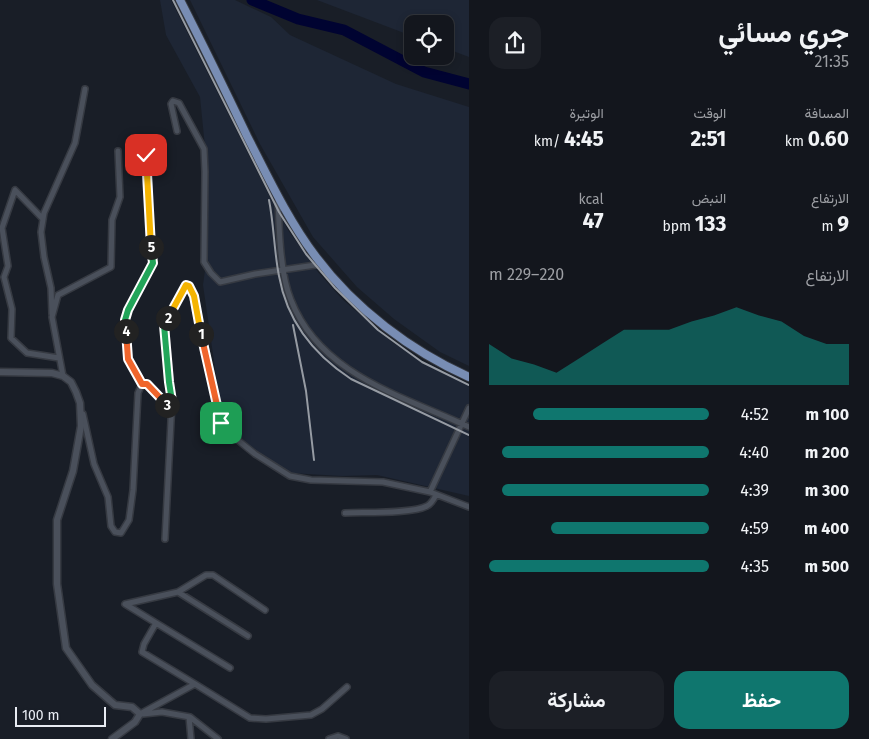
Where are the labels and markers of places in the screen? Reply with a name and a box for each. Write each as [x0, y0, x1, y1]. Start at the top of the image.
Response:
pin [125, 134, 167, 176]
pin: 5 [138, 234, 164, 260]
pin: 2 [156, 306, 180, 330]
pin: 4 [114, 318, 138, 344]
pin: 1 [188, 322, 214, 346]
pin: 3 [154, 392, 180, 418]
pin [200, 402, 242, 444]

